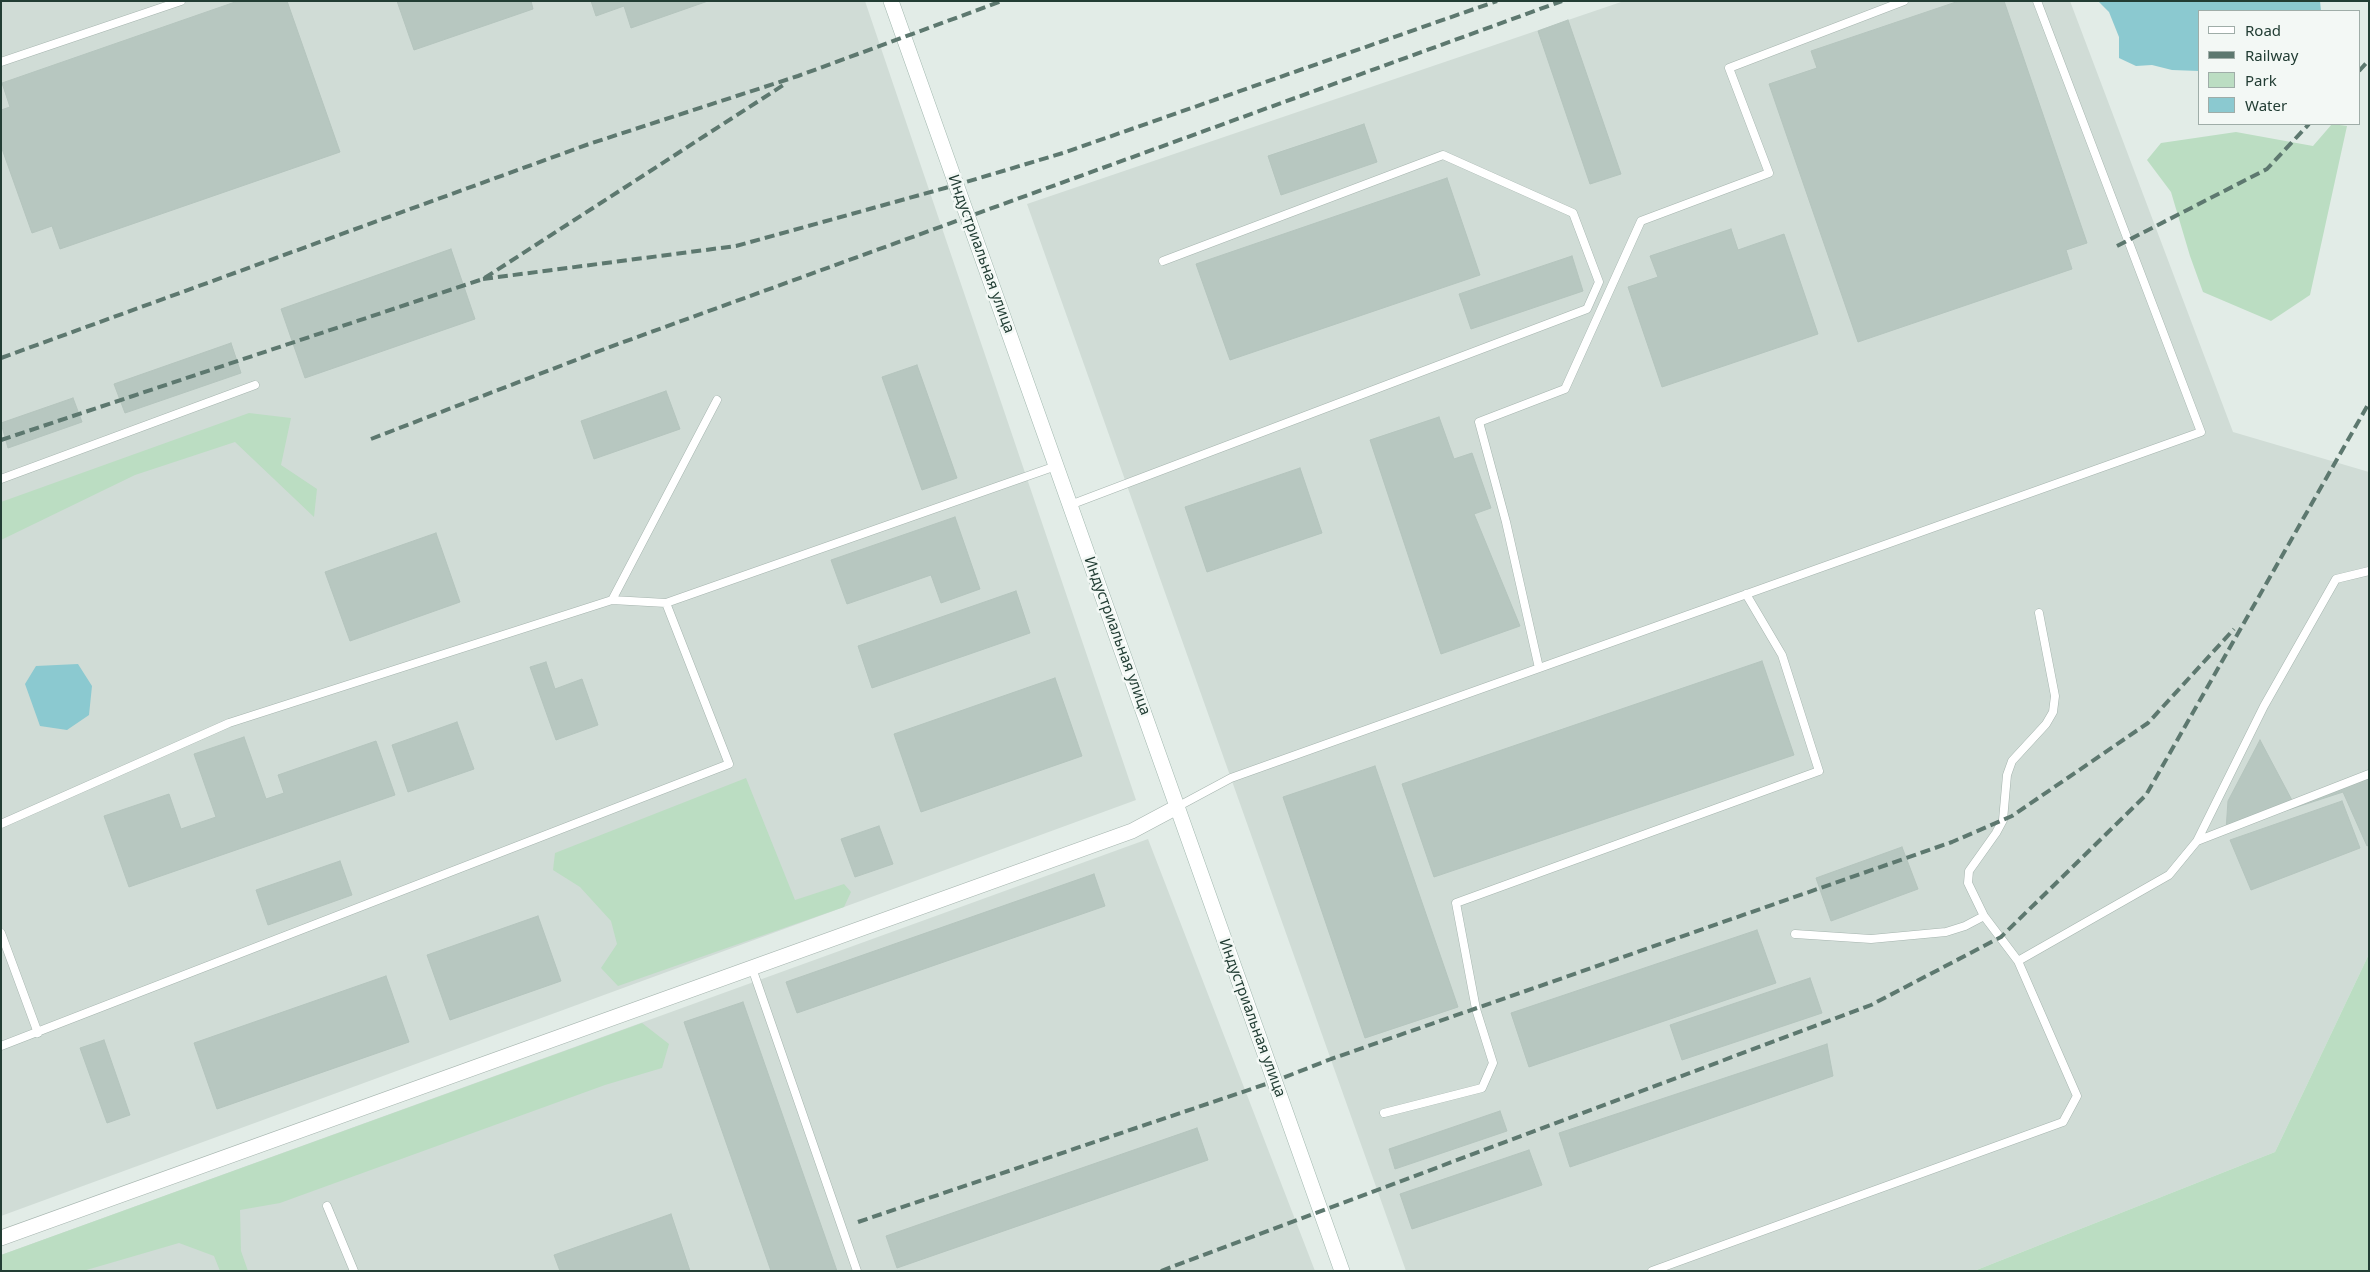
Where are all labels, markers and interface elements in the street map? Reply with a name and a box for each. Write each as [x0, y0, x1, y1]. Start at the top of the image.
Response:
legend [2198, 10, 2360, 125]
text: Road [2245, 20, 2281, 40]
text: Railway [2245, 45, 2298, 65]
text: Park [2245, 70, 2277, 90]
text: Water [2245, 95, 2287, 115]
street label: Индустриальная улица [944, 172, 1018, 336]
street label: Индустриальная улица [1080, 554, 1154, 718]
street label: Индустриальная улица [1215, 936, 1289, 1100]

